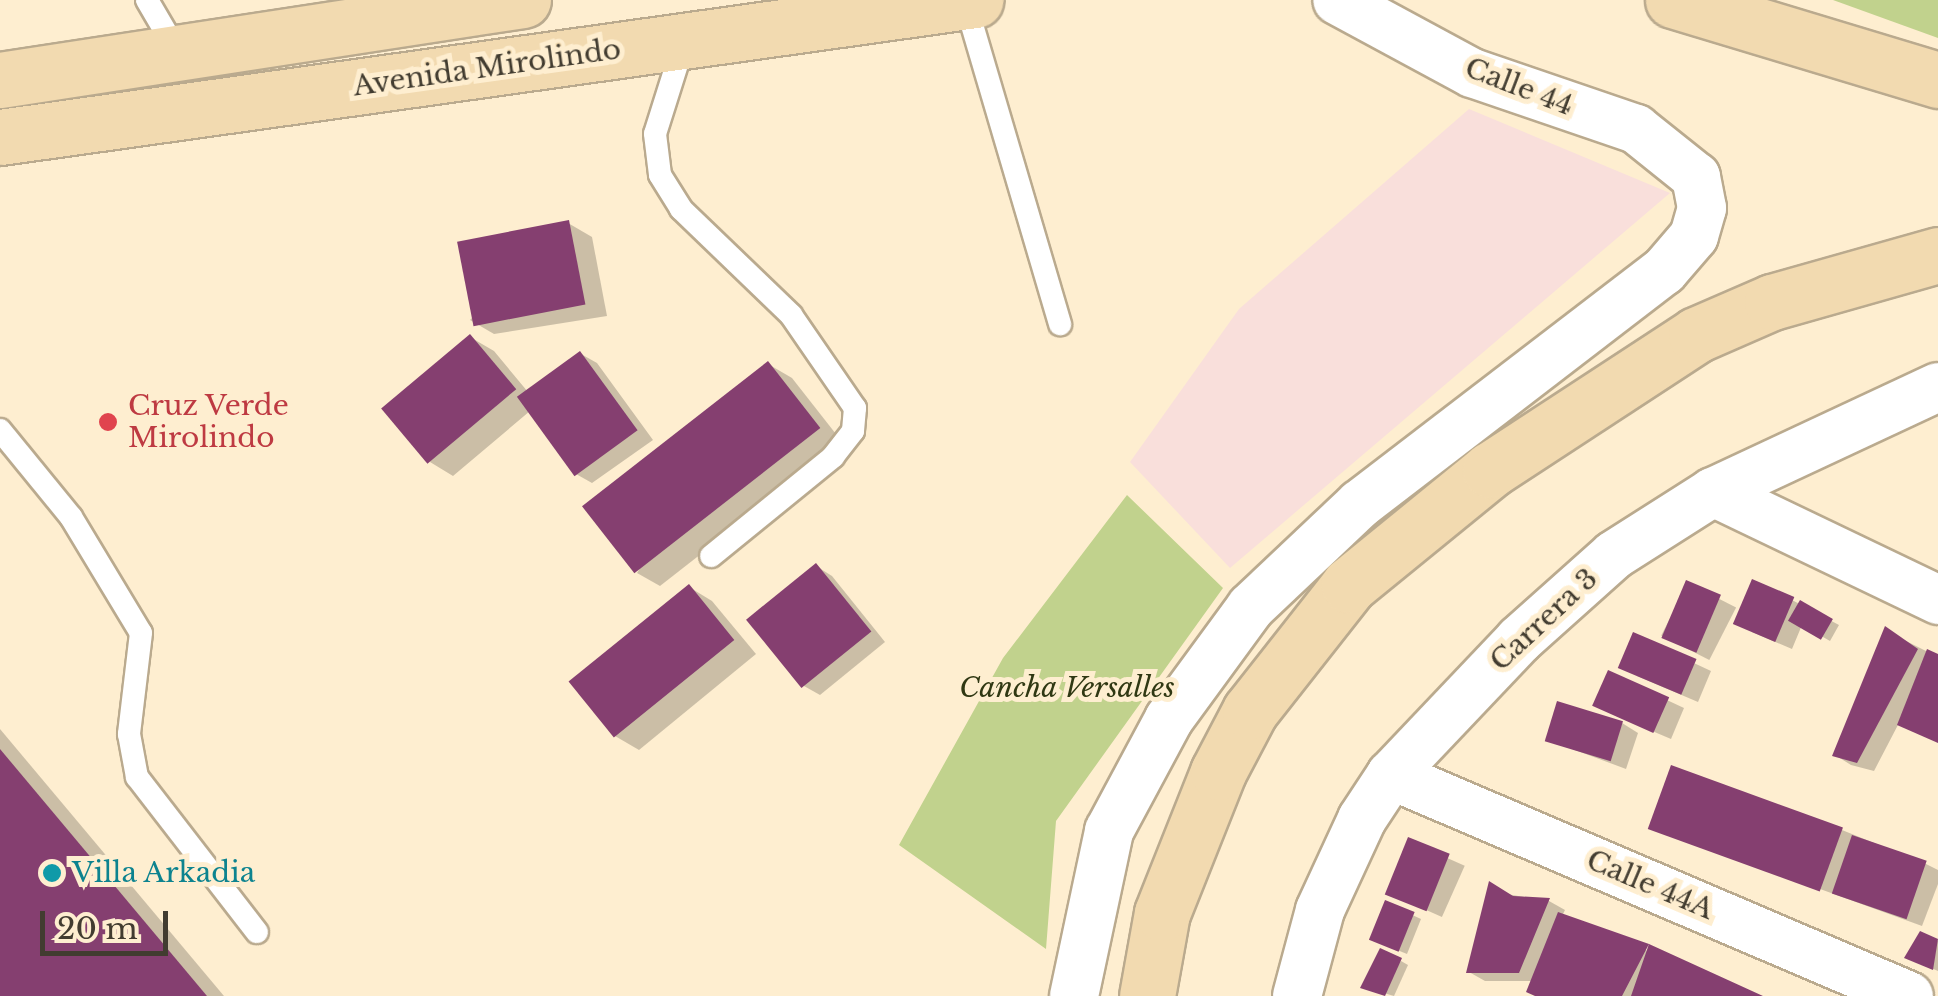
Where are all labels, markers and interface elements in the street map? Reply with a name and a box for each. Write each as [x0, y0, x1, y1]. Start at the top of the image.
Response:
street label: Avenida Mirolindo [351, 33, 623, 103]
street label: Calle 44 [1460, 51, 1578, 123]
place label: Cruz Verde Mirolindo [128, 389, 290, 455]
marker: Cruz Verde Mirolindo [97, 411, 119, 433]
street label: Carrera 3 [1483, 562, 1605, 678]
park label: Cancha Versalles [959, 671, 1175, 705]
street label: Calle 44A [1581, 843, 1719, 927]
place label: Villa Arkadia [72, 856, 257, 890]
marker: Villa Arkadia [41, 862, 63, 884]
scale bar [45, 891, 172, 953]
text: 20 m [57, 910, 138, 947]

